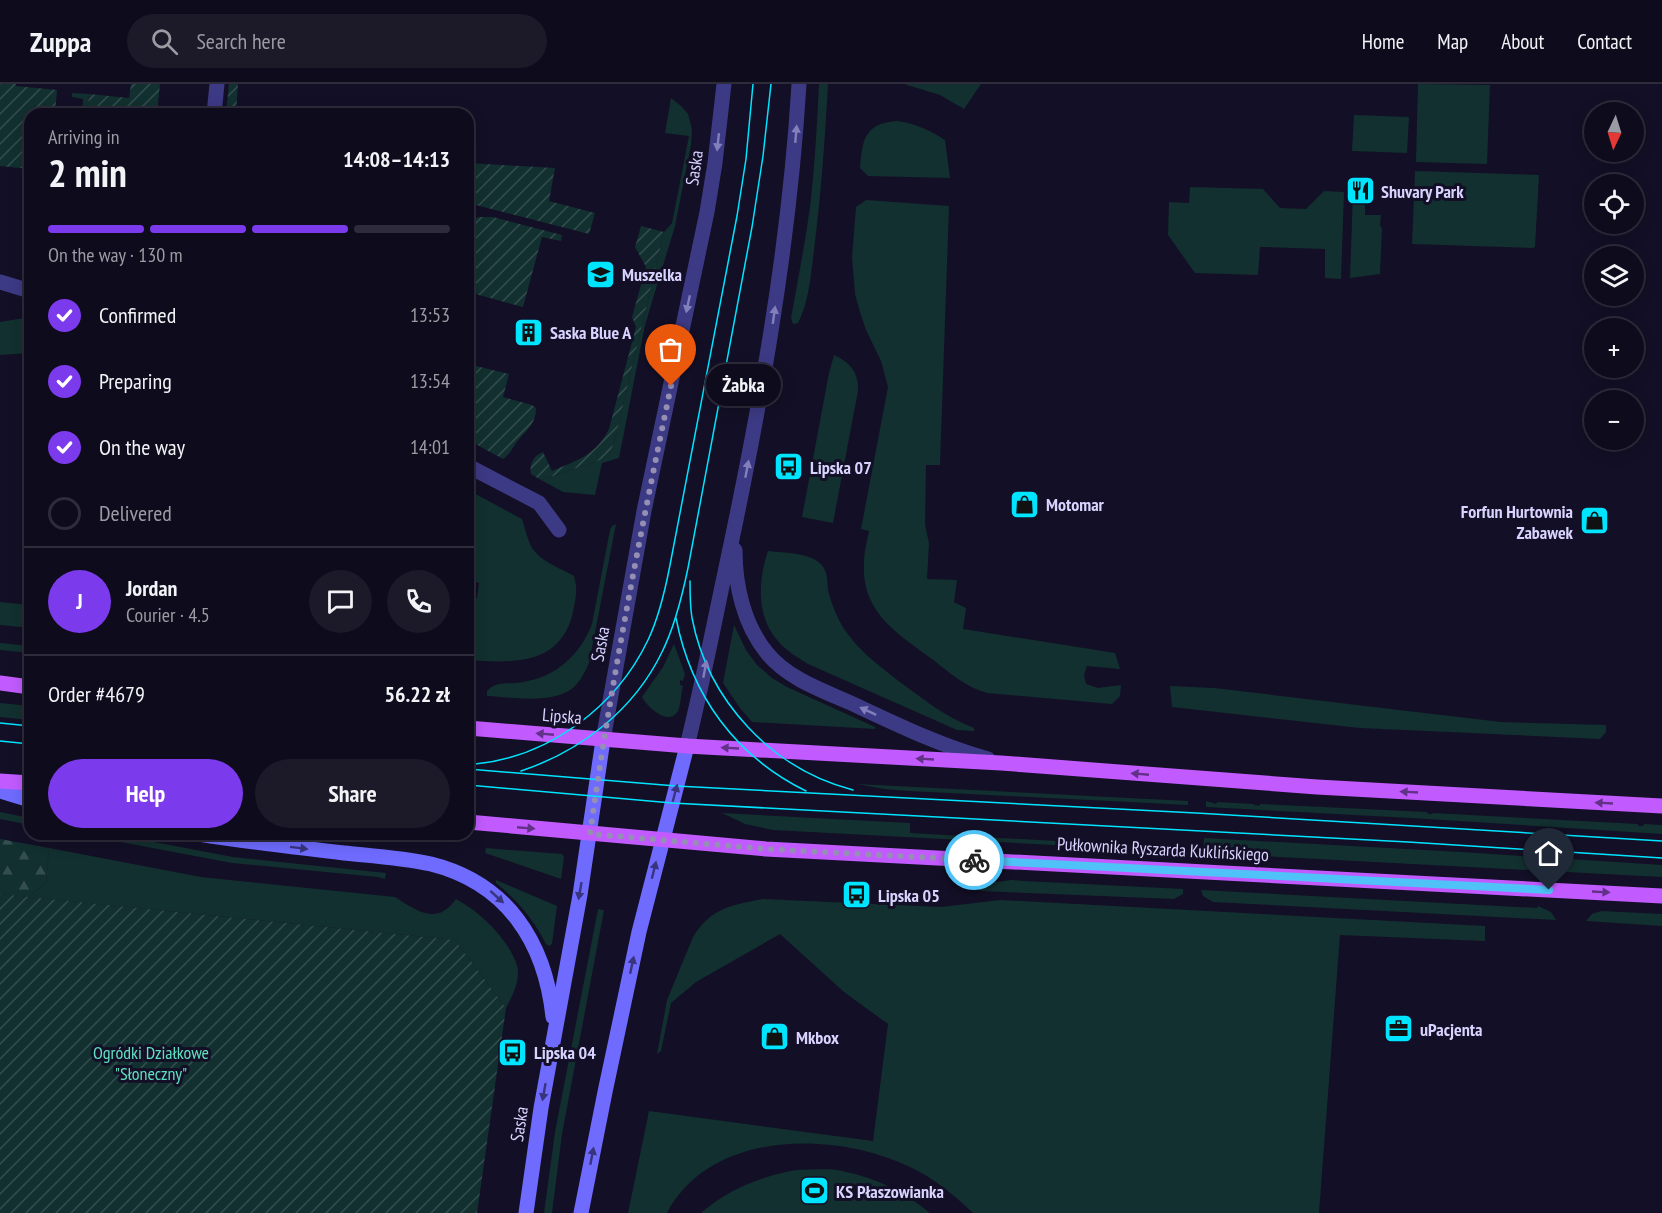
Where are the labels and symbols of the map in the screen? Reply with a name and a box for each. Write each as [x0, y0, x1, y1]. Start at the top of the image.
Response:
north arrow [1584, 102, 1644, 162]
one-way arrow [791, 124, 800, 143]
one-way arrow [713, 133, 723, 152]
street label: Saska [680, 149, 708, 187]
restaurant icon: Shuvary Park [1344, 175, 1376, 207]
place label: Shuvary Park [1381, 180, 1464, 203]
school or university icon: Muszelka [585, 258, 617, 290]
place label: Muszelka [622, 263, 682, 286]
one-way arrow [683, 295, 692, 314]
one-way arrow [769, 305, 778, 324]
building icon: Saska Blue A [513, 316, 545, 348]
place label: Saska Blue A [550, 321, 632, 344]
pin [645, 324, 696, 386]
callout: Żabka [707, 365, 782, 407]
bus stop icon: Lipska 07 [773, 451, 805, 483]
place label: Lipska 07 [810, 456, 872, 479]
one-way arrow [743, 459, 752, 478]
shop icon: Motomar [1009, 488, 1041, 520]
place label: Motomar [1046, 493, 1105, 516]
place label: Forfun Hurtownia Zabawek [1461, 500, 1574, 544]
shop icon: Forfun Hurtownia Zabawek [1578, 505, 1610, 537]
street label: Saska [586, 625, 614, 663]
one-way arrow [701, 659, 710, 678]
street label: Lipska [541, 703, 583, 729]
one-way arrow [860, 707, 877, 716]
one-way arrow [535, 729, 554, 739]
one-way arrow [720, 744, 739, 753]
one-way arrow [915, 754, 934, 763]
one-way arrow [1131, 769, 1150, 779]
one-way arrow [670, 784, 680, 802]
one-way arrow [1399, 788, 1418, 797]
one-way arrow [1594, 798, 1613, 807]
one-way arrow [517, 823, 536, 833]
pin [1523, 828, 1574, 890]
courier [944, 830, 1004, 890]
street label: Pułkownika Ryszarda Kuklińskiego [1057, 832, 1270, 866]
one-way arrow [289, 843, 308, 852]
one-way arrow [650, 861, 660, 879]
bus stop icon: Lipska 05 [841, 879, 873, 911]
one-way arrow [576, 882, 585, 901]
place label: Lipska 05 [878, 884, 940, 907]
one-way arrow [1591, 888, 1610, 897]
one-way arrow [489, 890, 504, 904]
one-way arrow [628, 955, 637, 974]
office icon: uPacjenta [1383, 1013, 1415, 1045]
place label: uPacjenta [1420, 1018, 1482, 1041]
shop icon: Mkbox [759, 1021, 791, 1053]
place label: Mkbox [796, 1026, 839, 1049]
bus stop icon: Lipska 04 [497, 1036, 529, 1068]
park label: Ogródki Działkowe "Słoneczny" [93, 1041, 209, 1085]
place label: Lipska 04 [534, 1041, 596, 1064]
one-way arrow [539, 1083, 548, 1102]
street label: Saska [505, 1105, 533, 1143]
one-way arrow [588, 1146, 597, 1165]
sports icon: KS Płaszowianka [799, 1175, 831, 1207]
place label: KS Płaszowianka [836, 1180, 944, 1203]

